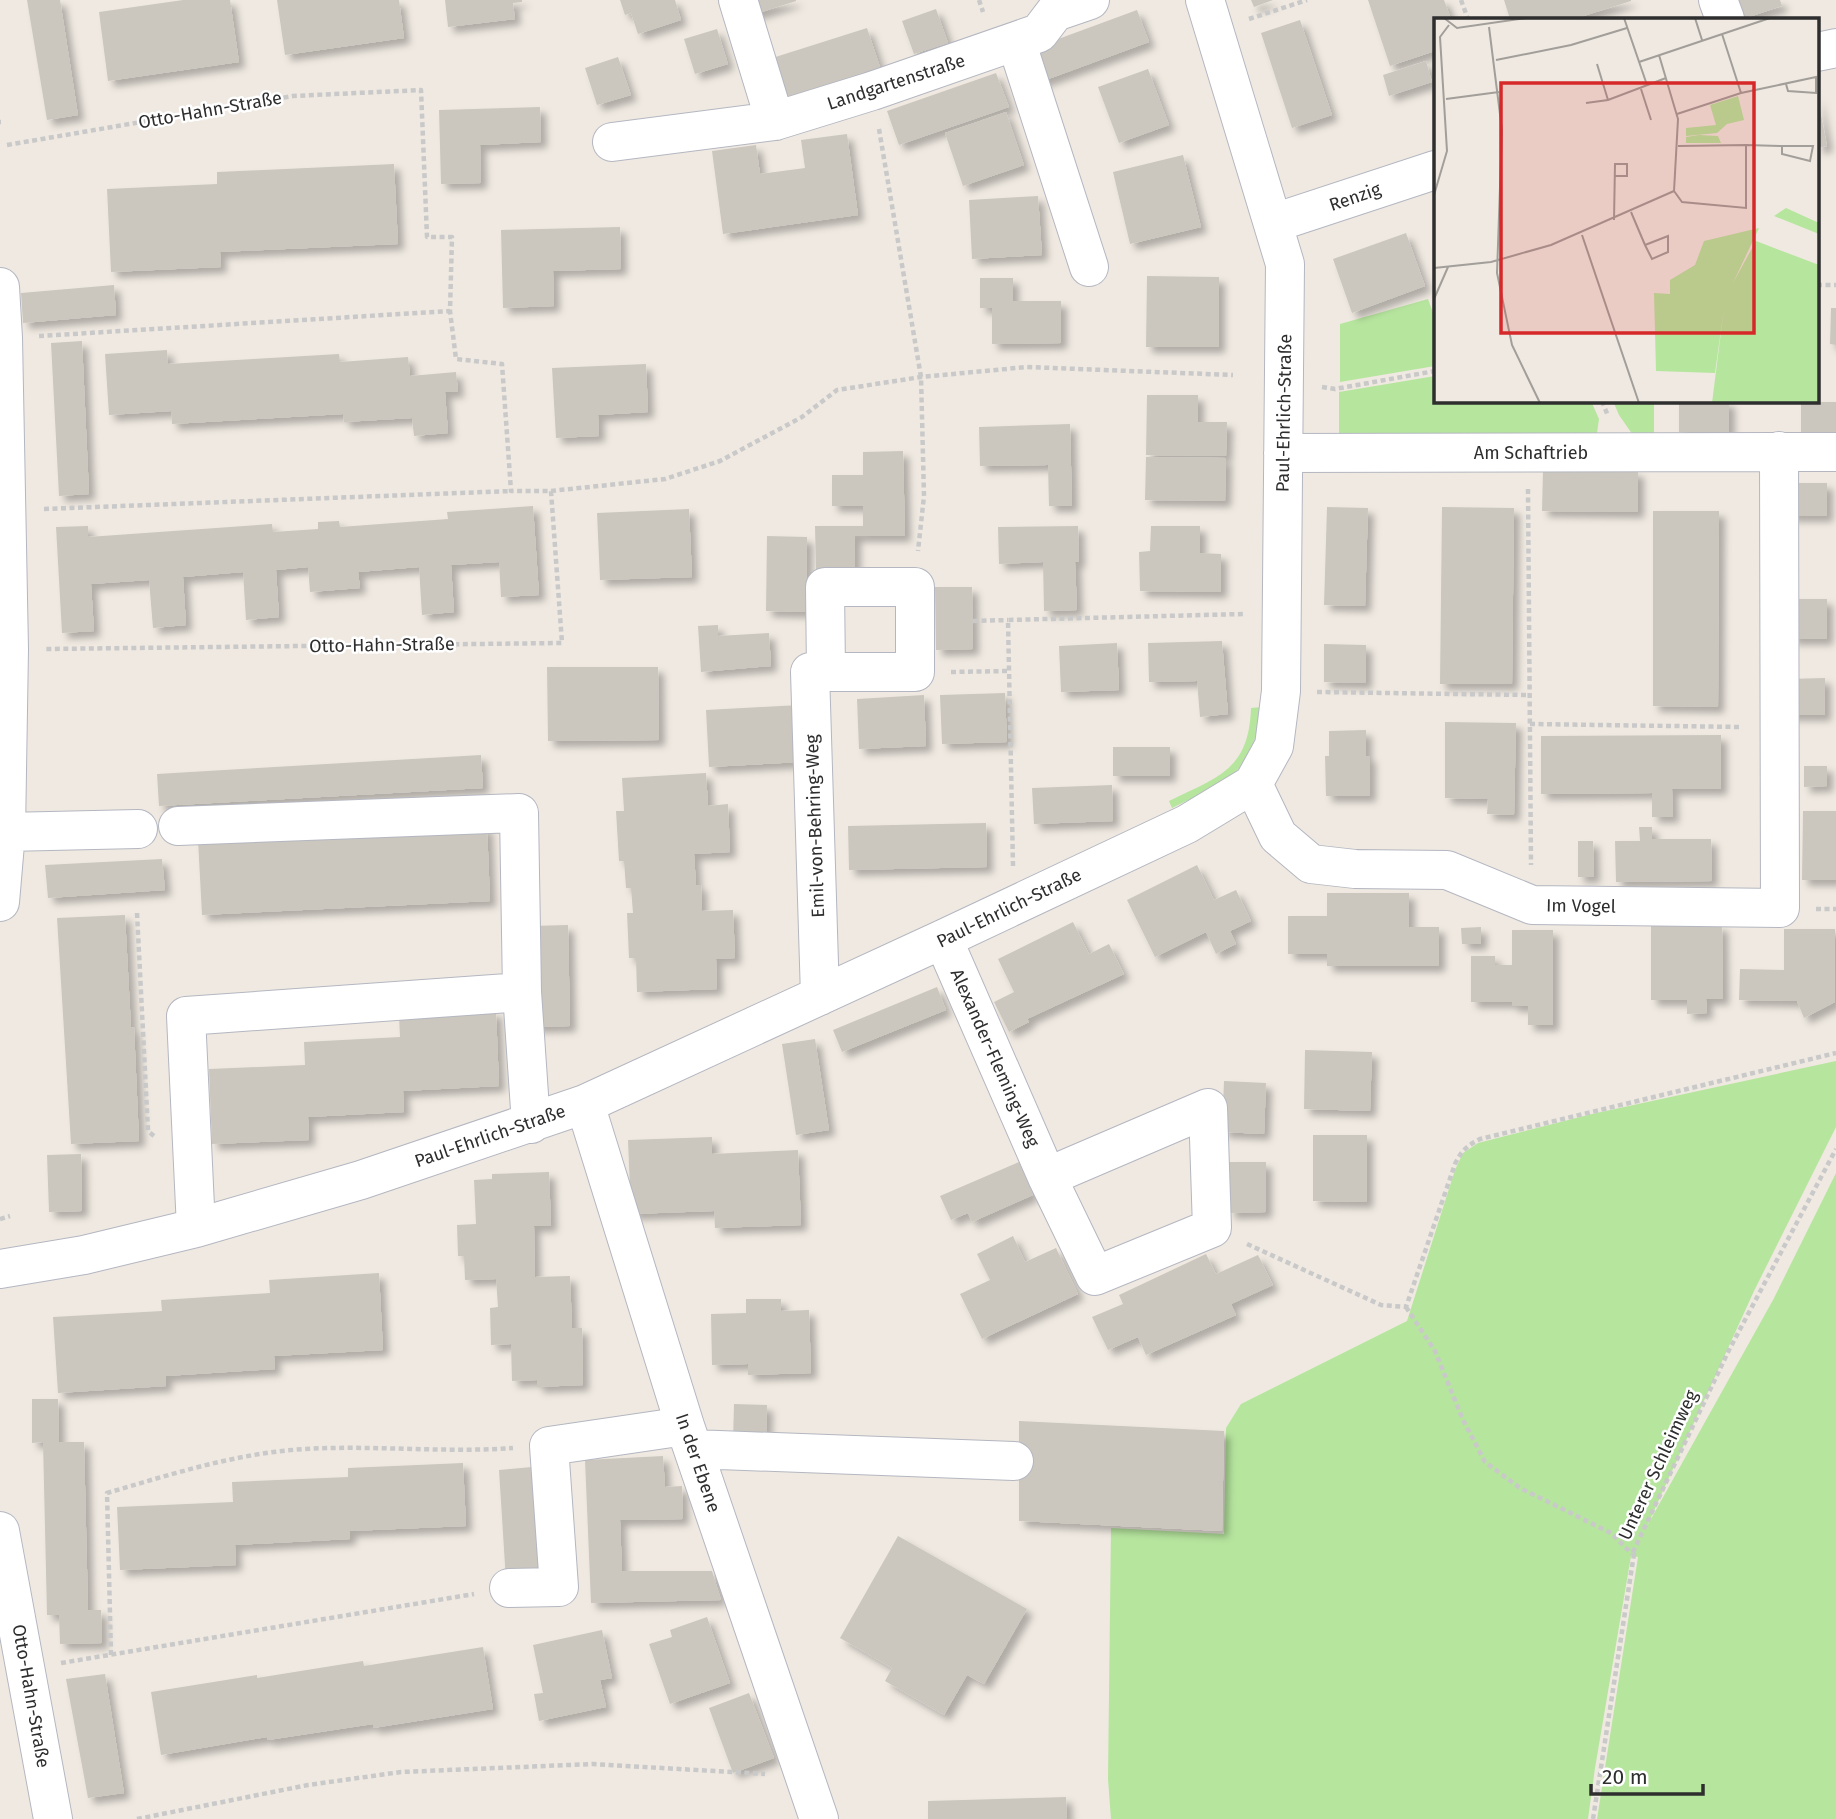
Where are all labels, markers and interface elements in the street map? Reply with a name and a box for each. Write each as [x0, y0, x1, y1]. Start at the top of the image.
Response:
inset map [1434, 18, 1818, 402]
street label: Landgartenstraße [824, 49, 968, 115]
street label: Otto-Hahn-Straße [136, 87, 284, 133]
street label: Renzig [1326, 178, 1384, 216]
street label: Paul-Ehrlich-Straße [1272, 334, 1296, 492]
street label: Am Schaftrieb [1474, 442, 1588, 464]
street label: Otto-Hahn-Straße [309, 633, 455, 657]
street label: Emil-von-Behring-Weg [801, 733, 829, 918]
street label: Paul-Ehrlich-Straße [933, 863, 1085, 953]
street label: Im Vogel [1546, 894, 1616, 918]
street label: Alexander-Fleming-Weg [946, 965, 1045, 1151]
street label: Paul-Ehrlich-Straße [412, 1100, 568, 1172]
street label: Unterer Schleimweg [1614, 1386, 1703, 1544]
street label: In der Ebene [671, 1411, 725, 1515]
street label: Otto-Hahn-Straße [8, 1622, 54, 1770]
scale bar [1591, 1752, 1703, 1796]
text: 20 m [1602, 1764, 1648, 1790]

